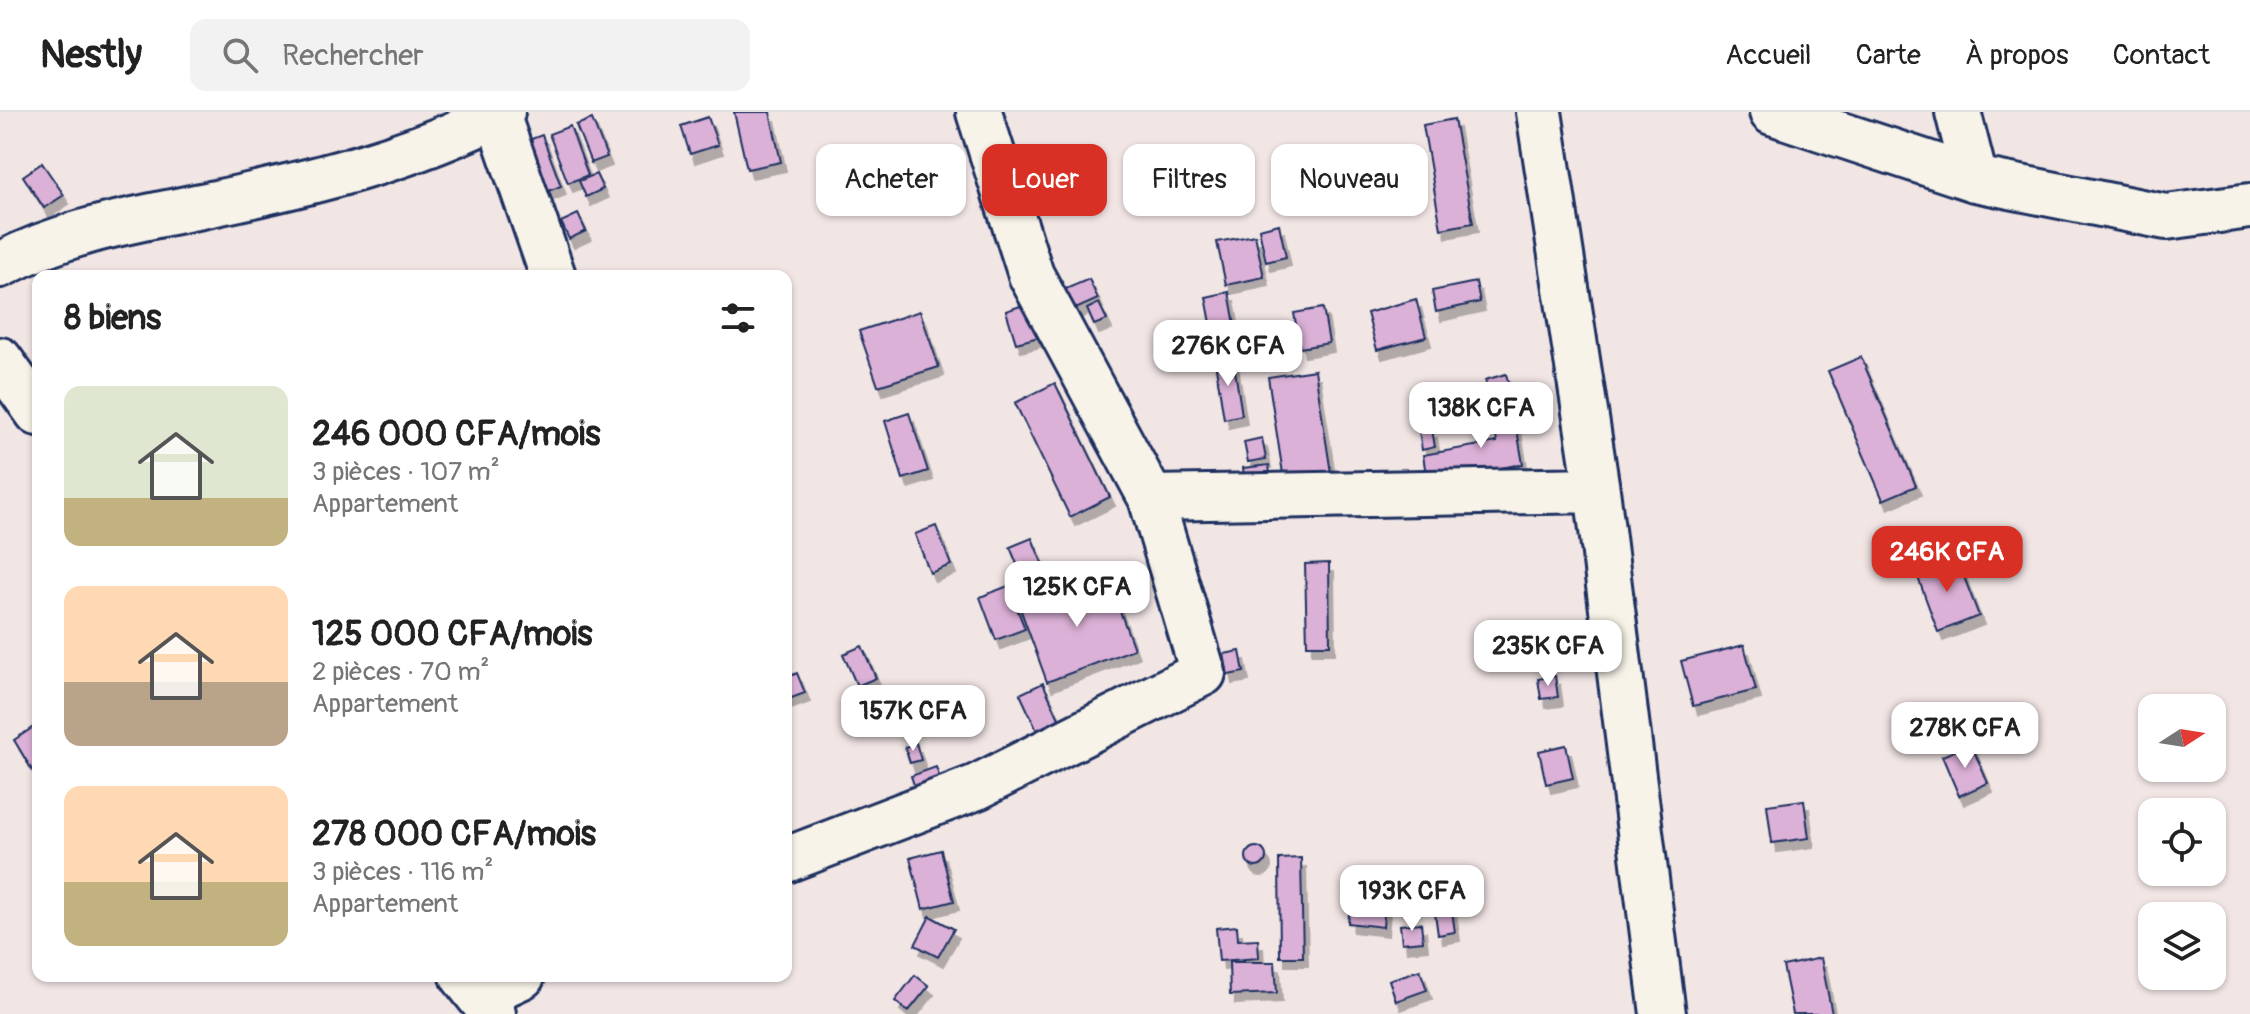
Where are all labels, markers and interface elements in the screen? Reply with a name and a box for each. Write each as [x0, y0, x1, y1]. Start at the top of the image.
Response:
search box [190, 19, 750, 91]
text: Nestly [40, 31, 142, 79]
icon: search [218, 33, 262, 77]
text: Rechercher [282, 37, 424, 74]
text: Accueil [1725, 38, 1812, 73]
text: Carte [1856, 38, 1921, 73]
text: À propos [1965, 38, 2069, 73]
text: Contact [2113, 38, 2210, 73]
chip: Acheter [816, 144, 966, 216]
chip: Louer [982, 144, 1107, 216]
chip: Filtres [1123, 144, 1255, 216]
chip: Nouveau [1271, 144, 1428, 216]
icon: filters [716, 296, 760, 340]
text: 8 biens [64, 297, 161, 340]
pin: 276K CFA [1145, 320, 1311, 388]
text: 276K CFA [1171, 330, 1285, 362]
pin: 138K CFA [1398, 382, 1564, 450]
text: 138K CFA [1427, 392, 1535, 424]
text: 246 000 CFA/mois [312, 413, 600, 456]
icon: home [128, 418, 224, 514]
text: 3 pièces · 107 m² [312, 456, 500, 488]
text: Appartement [312, 488, 458, 520]
pin: 246K CFA [1864, 526, 2030, 594]
text: 246K CFA [1890, 536, 2004, 568]
pin: 125K CFA [994, 561, 1160, 629]
text: 125K CFA [1023, 571, 1131, 603]
text: 125 000 CFA/mois [312, 613, 593, 656]
icon: home [128, 618, 224, 714]
pin: 235K CFA [1465, 620, 1631, 688]
text: 235K CFA [1492, 630, 1604, 662]
text: 2 pièces · 70 m² [312, 656, 489, 688]
pin: 157K CFA [830, 685, 996, 753]
text: Appartement [312, 688, 458, 720]
north arrow [2138, 694, 2226, 782]
map controls [2138, 694, 2226, 990]
text: 157K CFA [859, 695, 967, 727]
pin: 278K CFA [1882, 702, 2048, 770]
text: 278K CFA [1909, 712, 2021, 744]
button: locate [2138, 798, 2226, 886]
text: 278 000 CFA/mois [312, 813, 596, 856]
icon: home [128, 818, 224, 914]
text: 3 pièces · 116 m² [312, 856, 493, 888]
pin: 193K CFA [1329, 865, 1495, 933]
text: 193K CFA [1358, 875, 1466, 907]
text: Appartement [312, 888, 458, 920]
button: layers [2138, 902, 2226, 990]

